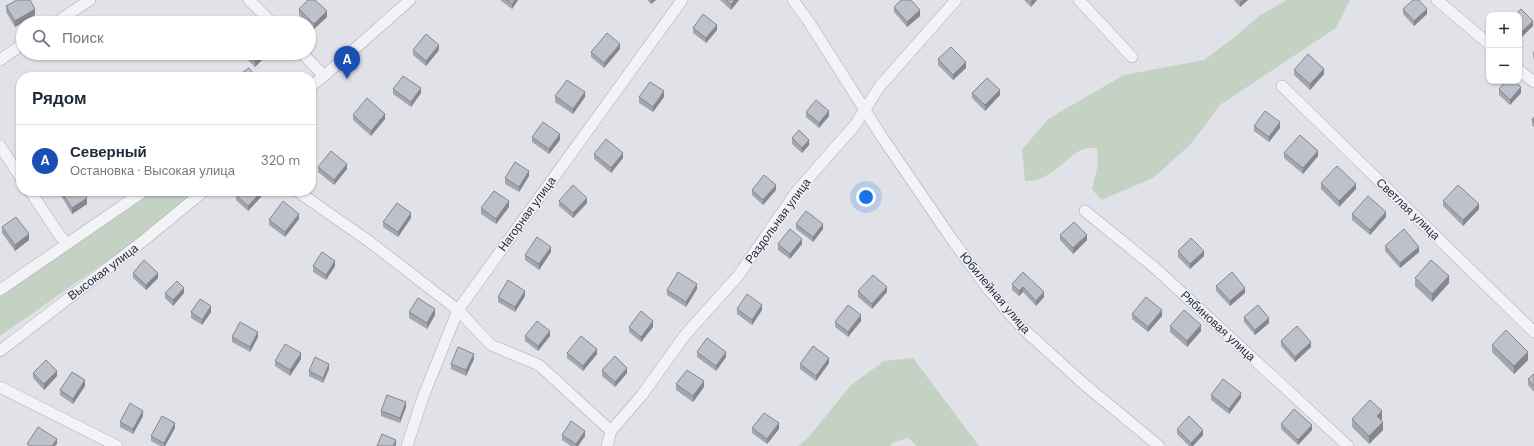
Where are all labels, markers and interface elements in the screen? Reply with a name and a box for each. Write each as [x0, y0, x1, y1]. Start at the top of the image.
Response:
map controls [1486, 12, 1522, 84]
button: + [1486, 12, 1522, 48]
search box [16, 16, 316, 60]
icon: search [30, 27, 52, 49]
text: Поиск [62, 28, 104, 48]
pin: A [334, 46, 360, 79]
button: − [1486, 48, 1522, 84]
text: Рядом [32, 87, 87, 109]
text: Северный [70, 142, 147, 162]
text: A [40, 152, 50, 169]
text: 320 m [261, 152, 300, 169]
text: Остановка · Высокая улица [70, 162, 235, 179]
street label: Нагорная улица [494, 173, 560, 255]
street label: Светлая улица [1373, 174, 1444, 244]
street label: Раздольная улица [742, 175, 815, 267]
your location [856, 187, 876, 207]
street label: Высокая улица [65, 240, 142, 304]
street label: Юбилейная улица [956, 249, 1034, 337]
street label: Рябиновая улица [1177, 287, 1259, 365]

